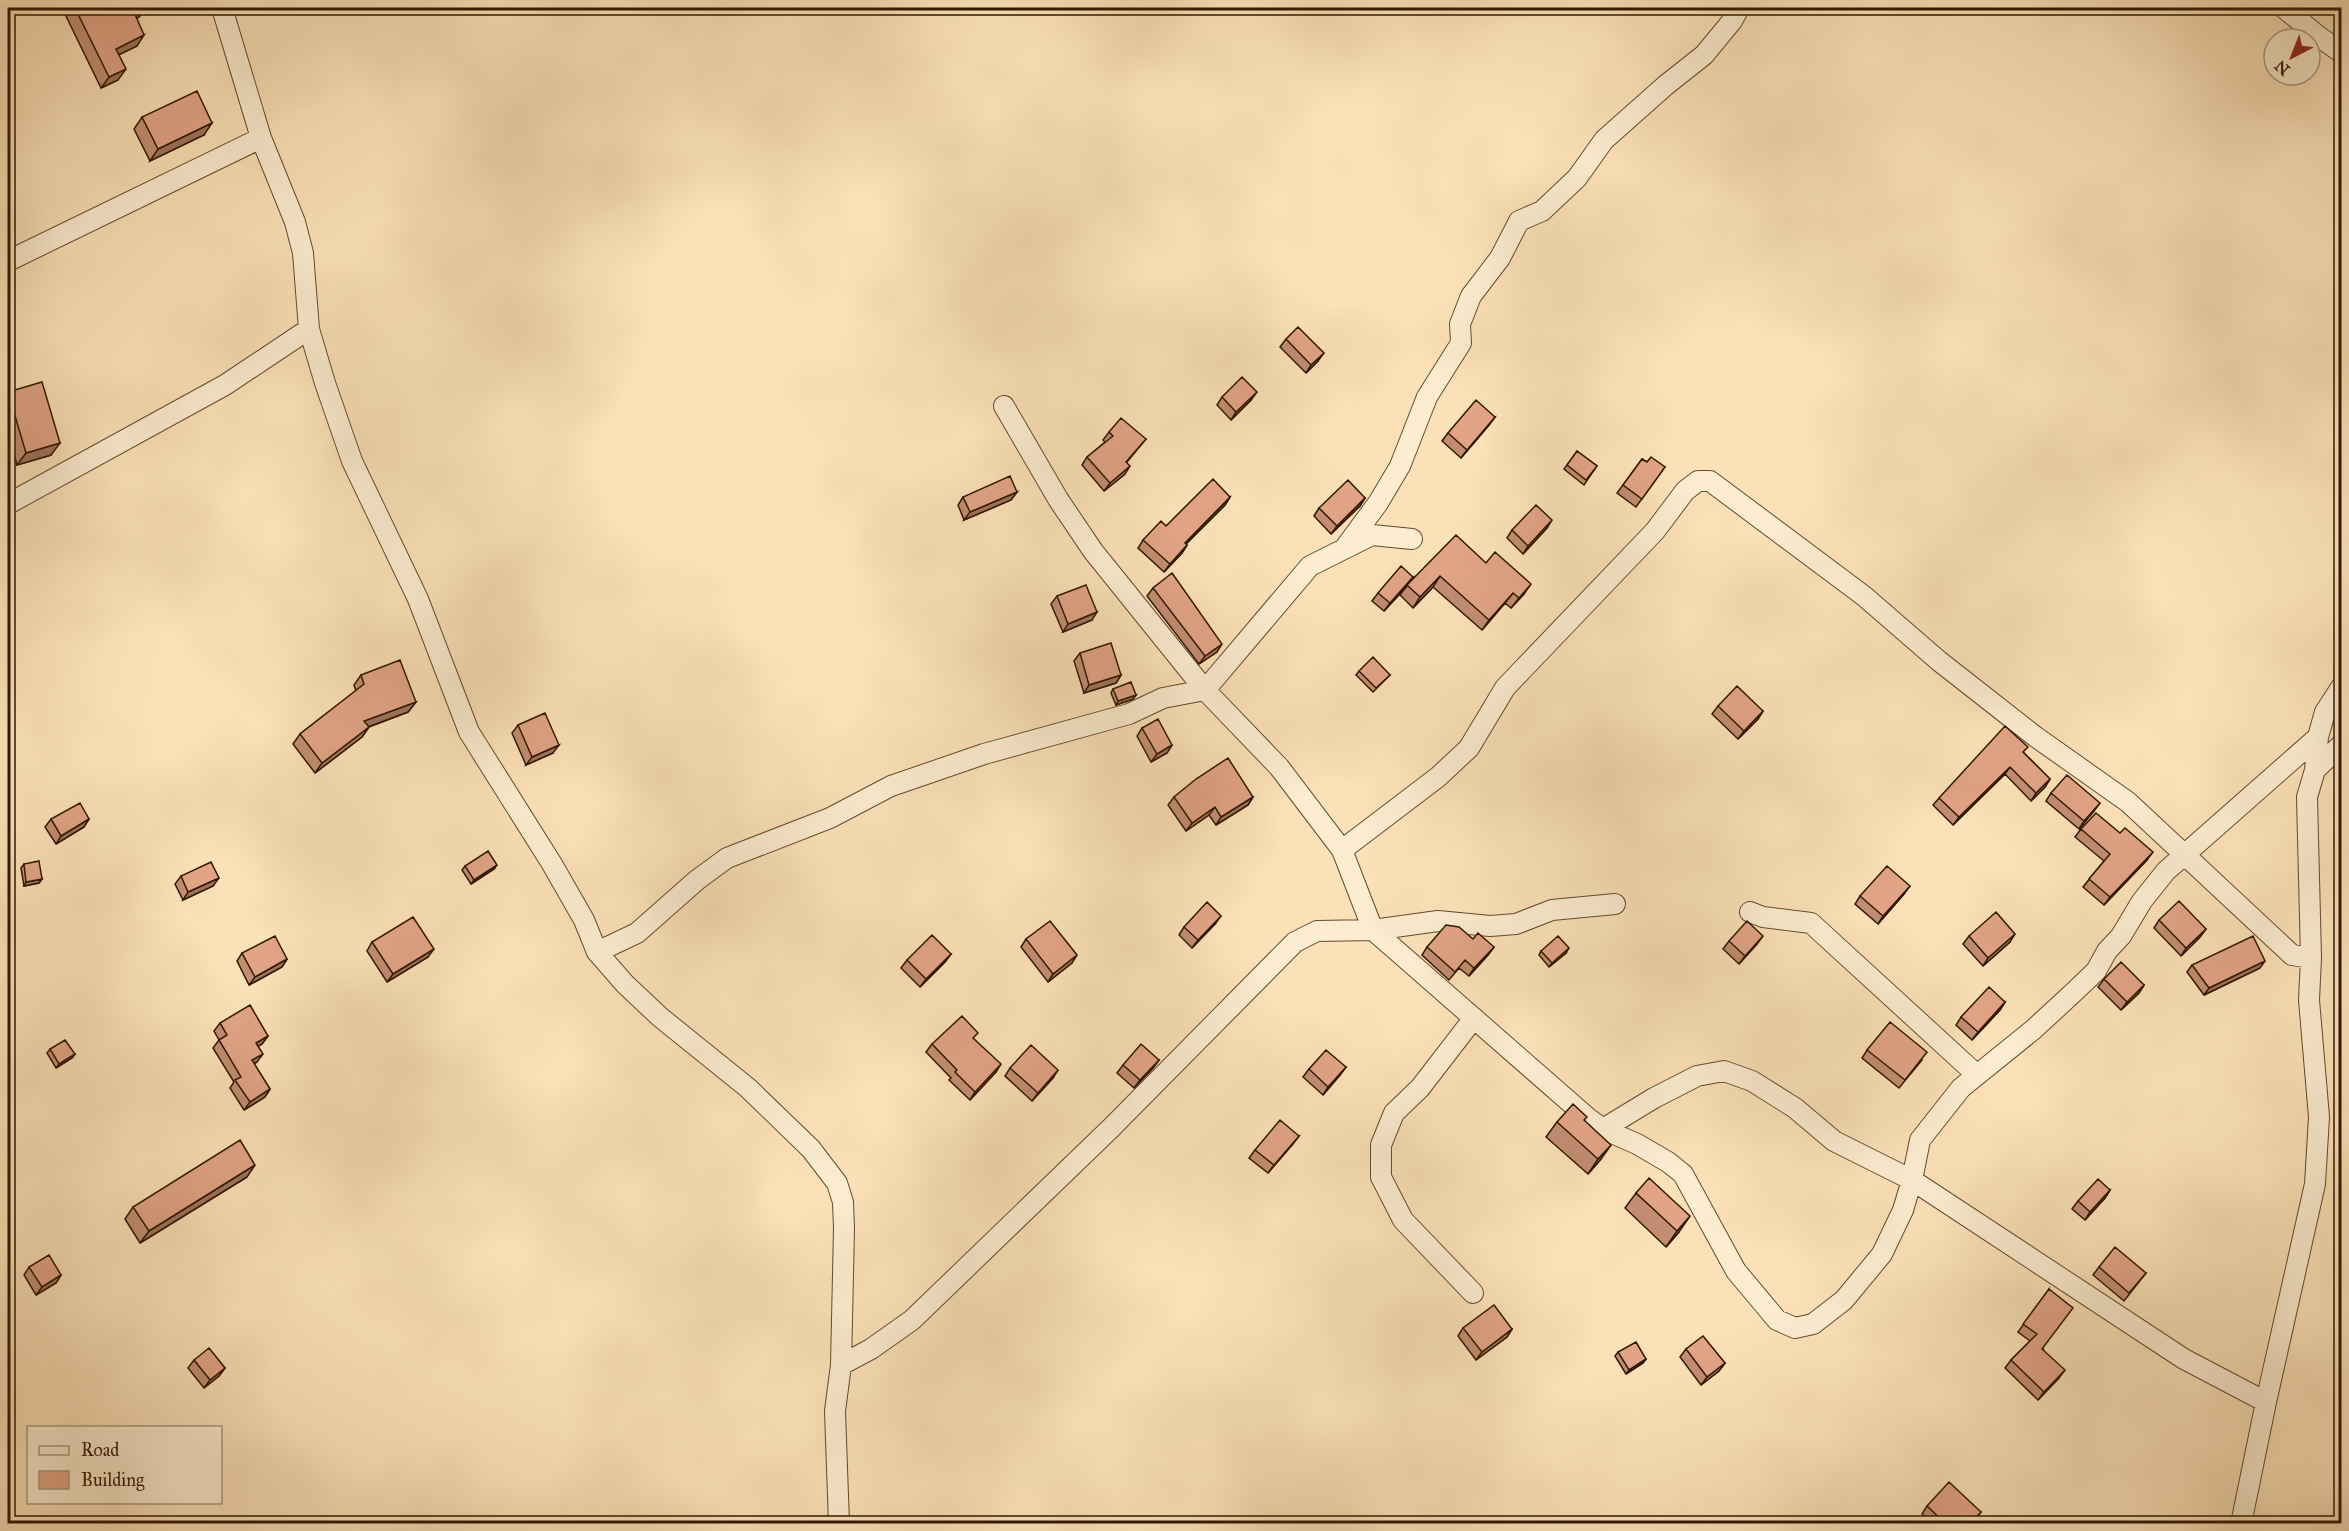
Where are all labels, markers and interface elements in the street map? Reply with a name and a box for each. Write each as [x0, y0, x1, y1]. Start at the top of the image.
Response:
north arrow [2262, 27, 2322, 87]
text: N [2271, 56, 2294, 79]
legend [27, 1426, 222, 1504]
text: Road [81, 1439, 119, 1461]
text: Building [81, 1469, 145, 1492]

